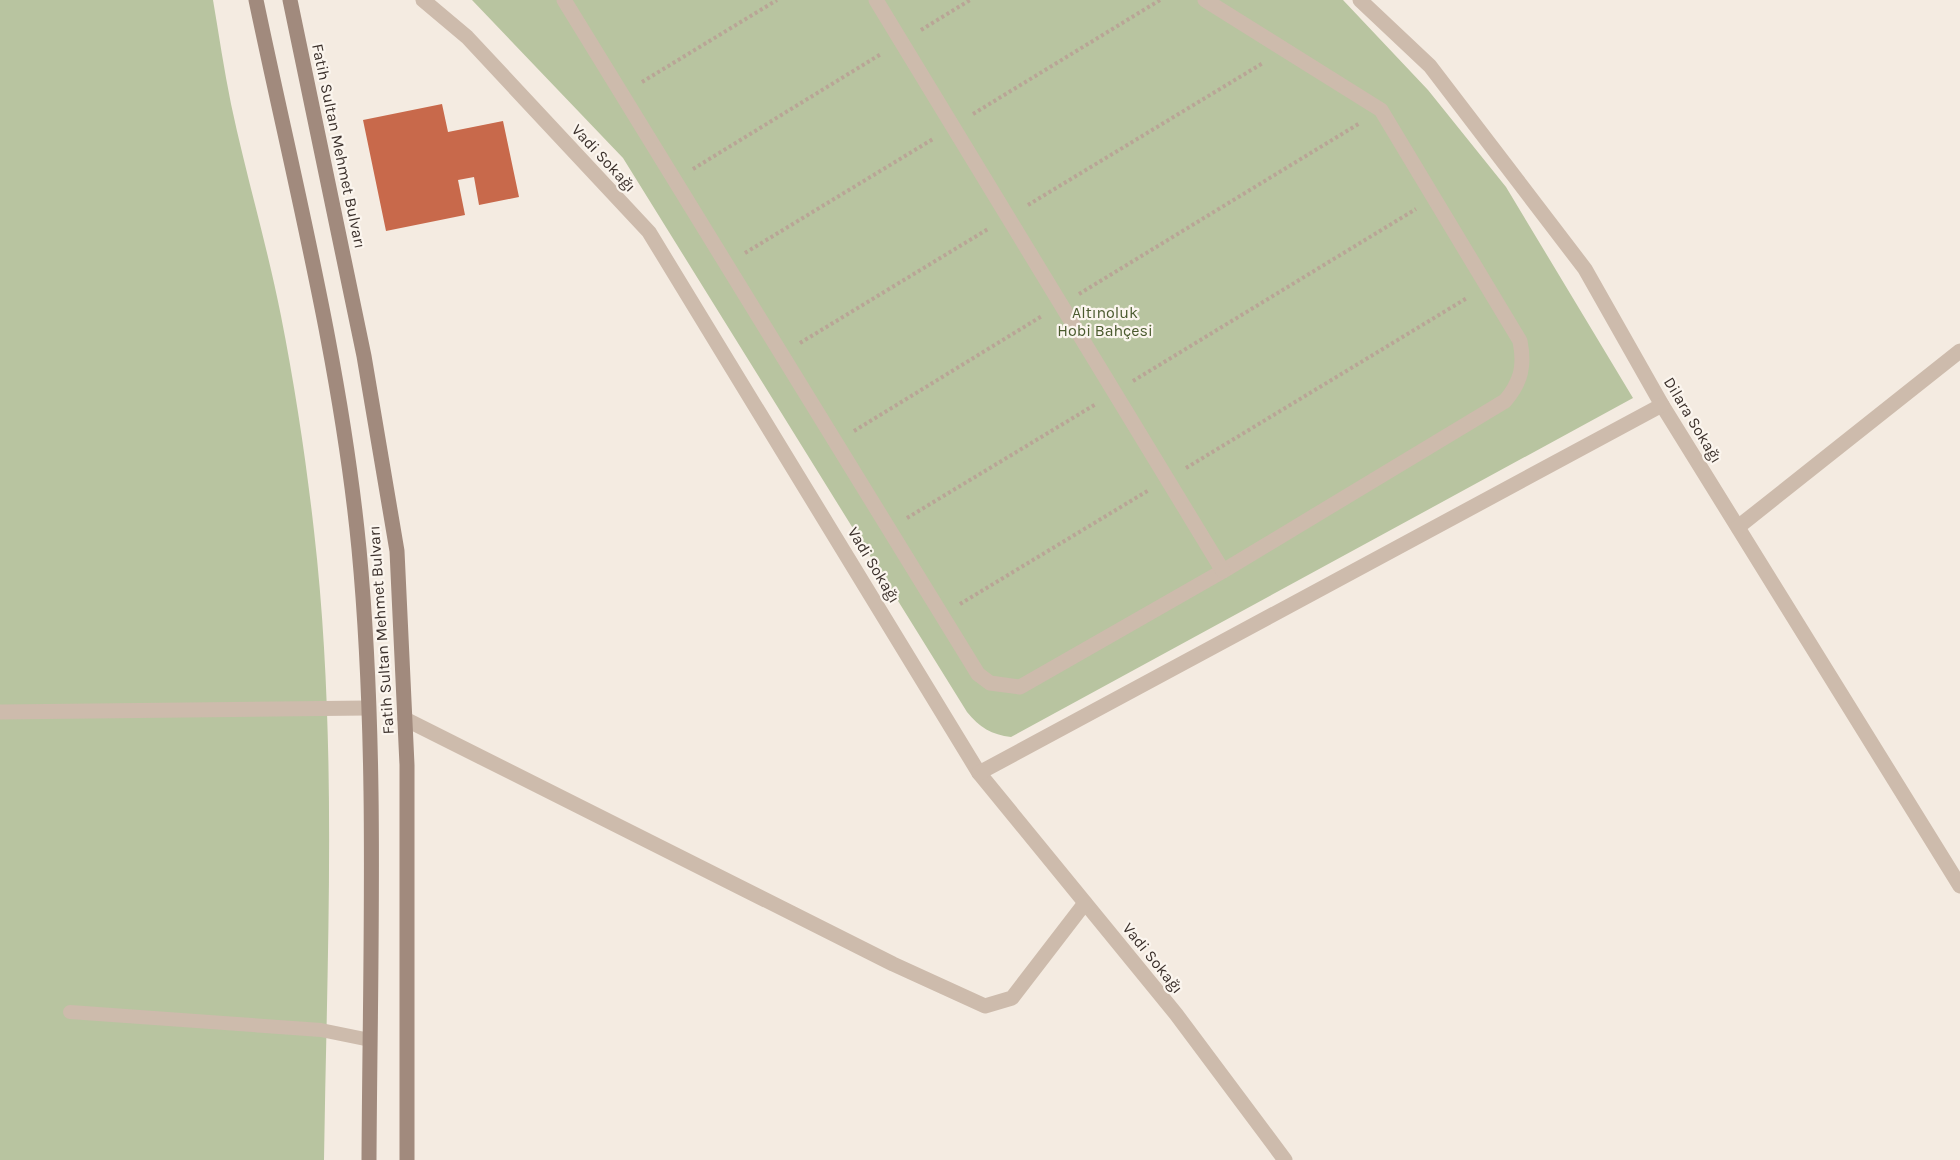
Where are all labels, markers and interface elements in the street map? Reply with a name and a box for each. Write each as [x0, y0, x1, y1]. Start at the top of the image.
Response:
street label: Fatih Sultan Mehmet Bulvarı [308, 42, 370, 250]
street label: Vadi Sokağı [568, 120, 640, 196]
park label: Altınoluk Hobi Bahçesi [1057, 303, 1153, 340]
street label: Dilara Sokağı [1660, 374, 1726, 466]
street label: Vadi Sokağı [844, 524, 904, 606]
street label: Fatih Sultan Mehmet Bulvarı [364, 525, 398, 735]
street label: Vadi Sokağı [1119, 919, 1187, 997]

